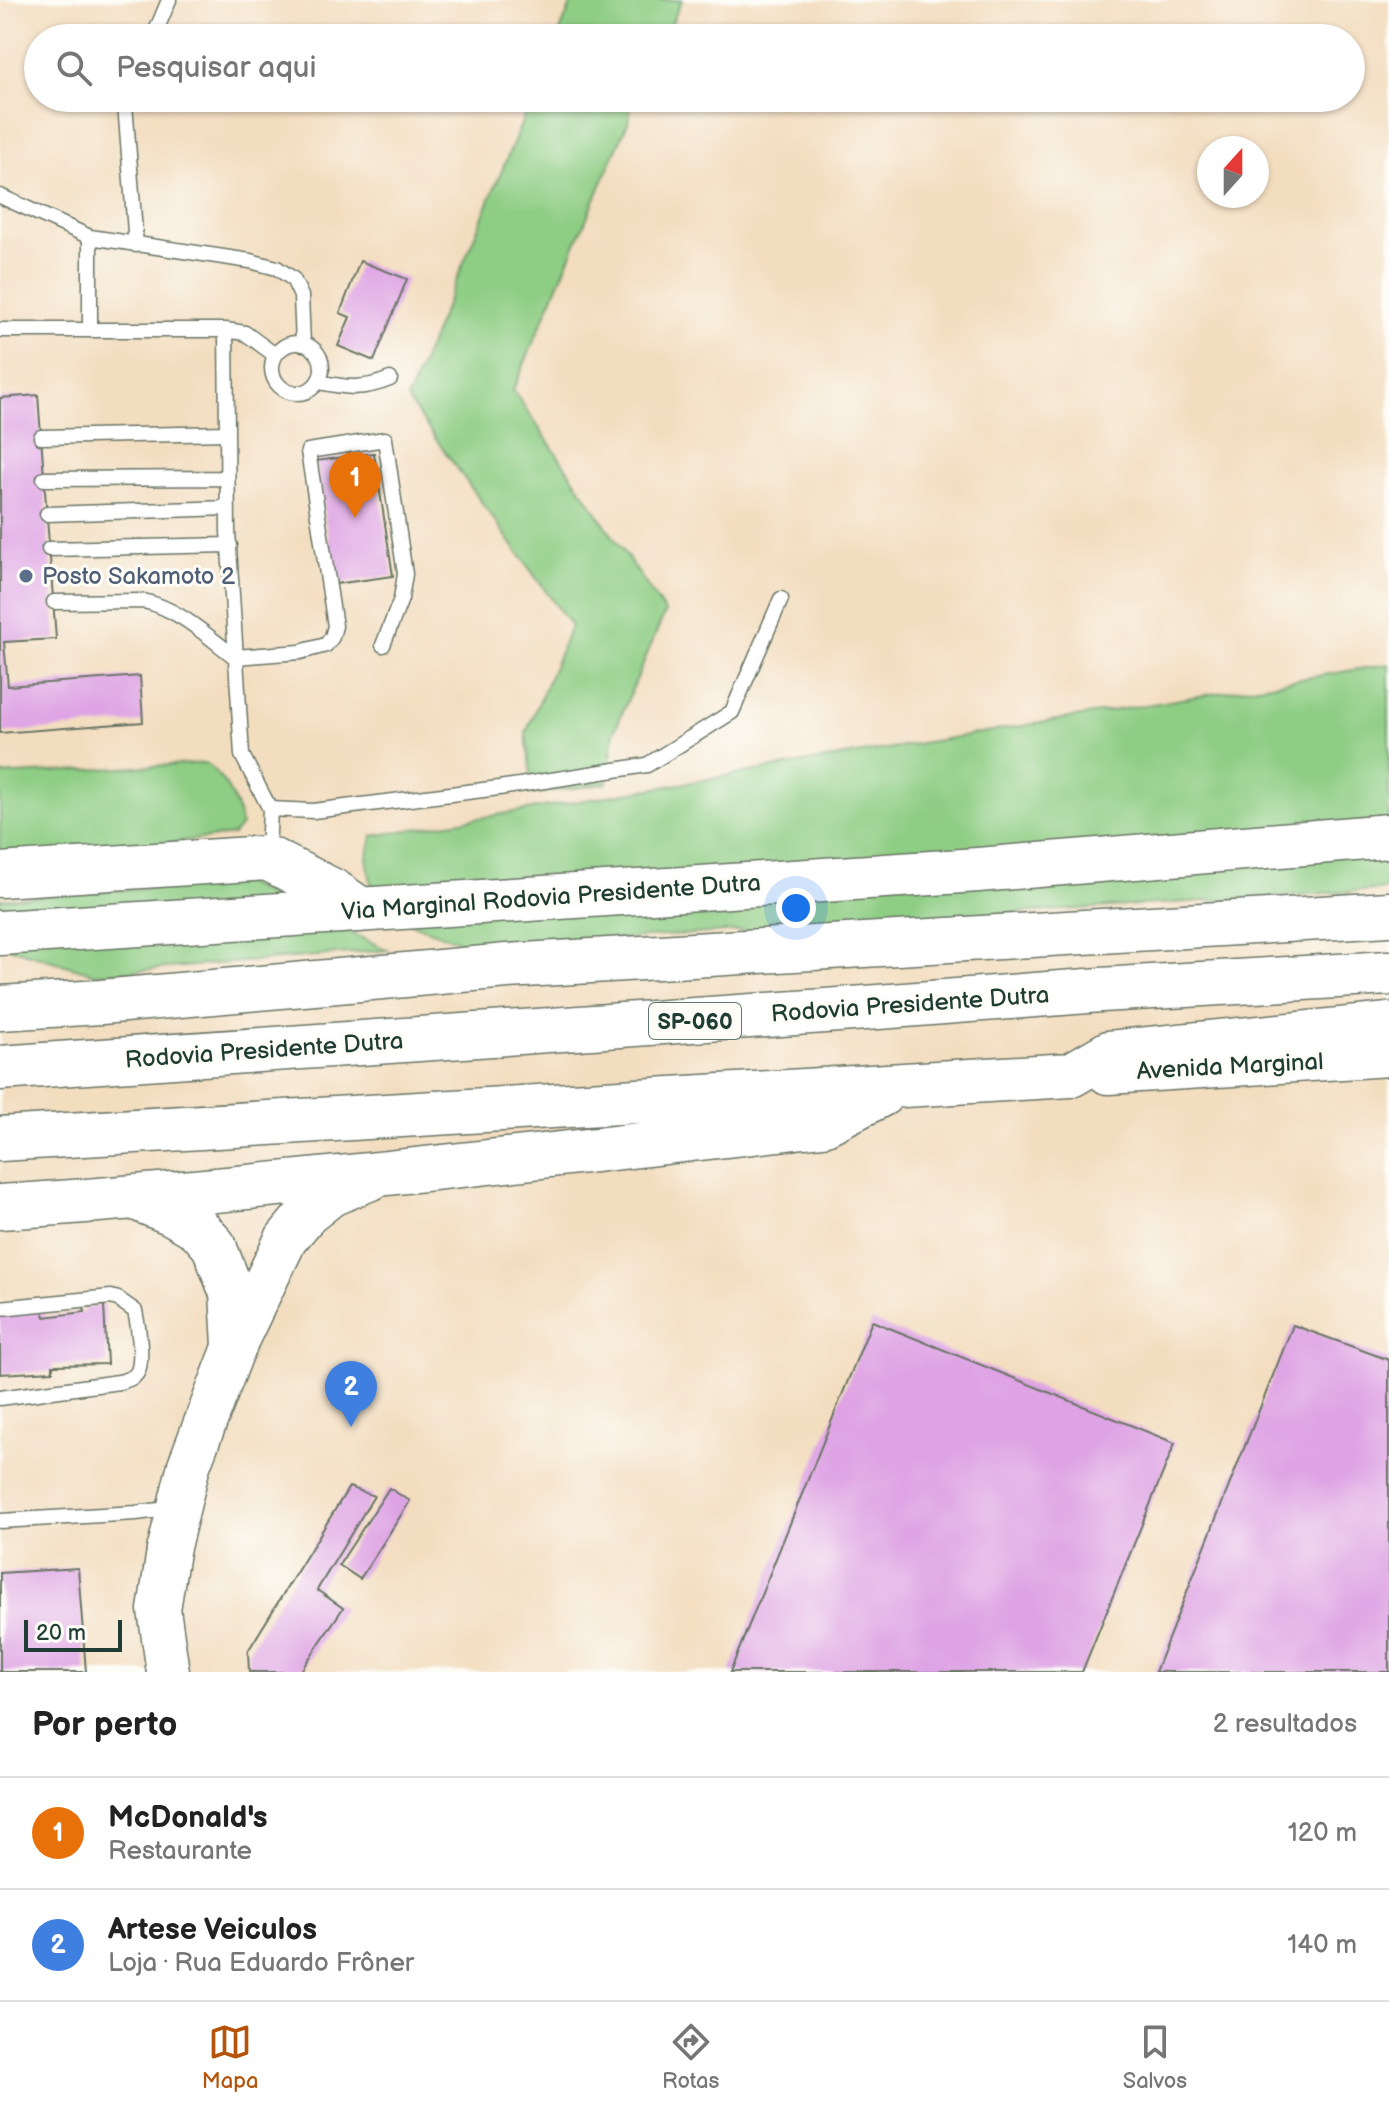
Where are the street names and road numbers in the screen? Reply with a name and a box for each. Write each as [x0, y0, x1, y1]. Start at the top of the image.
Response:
street label: Via Marginal Rodovia Presidente Dutra [340, 868, 762, 927]
street label: Rodovia Presidente Dutra [770, 980, 1050, 1029]
road number: SP-060 [649, 1003, 741, 1039]
street label: Rodovia Presidente Dutra [124, 1026, 404, 1075]
street label: Avenida Marginal [1136, 1047, 1324, 1086]

